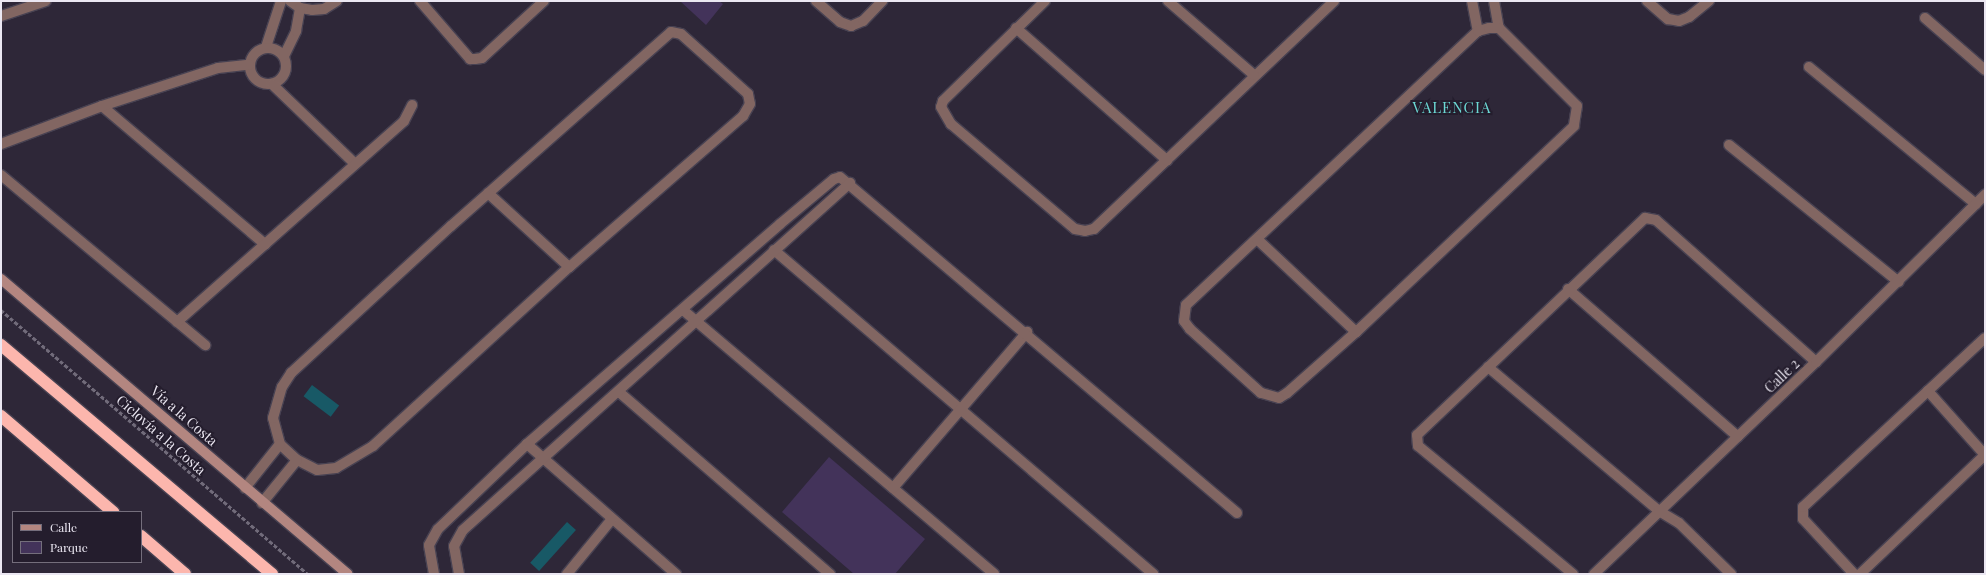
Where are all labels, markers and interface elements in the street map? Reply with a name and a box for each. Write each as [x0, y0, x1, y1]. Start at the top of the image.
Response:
district label: VALENCIA [1413, 99, 1491, 117]
street label: Calle 2 [1761, 355, 1803, 397]
street label: Vía a la Costa [147, 382, 221, 450]
street label: Ciclovía a la Costa [113, 391, 209, 479]
legend [12, 511, 142, 563]
text: Calle [50, 519, 77, 535]
text: Parque [50, 539, 88, 555]

